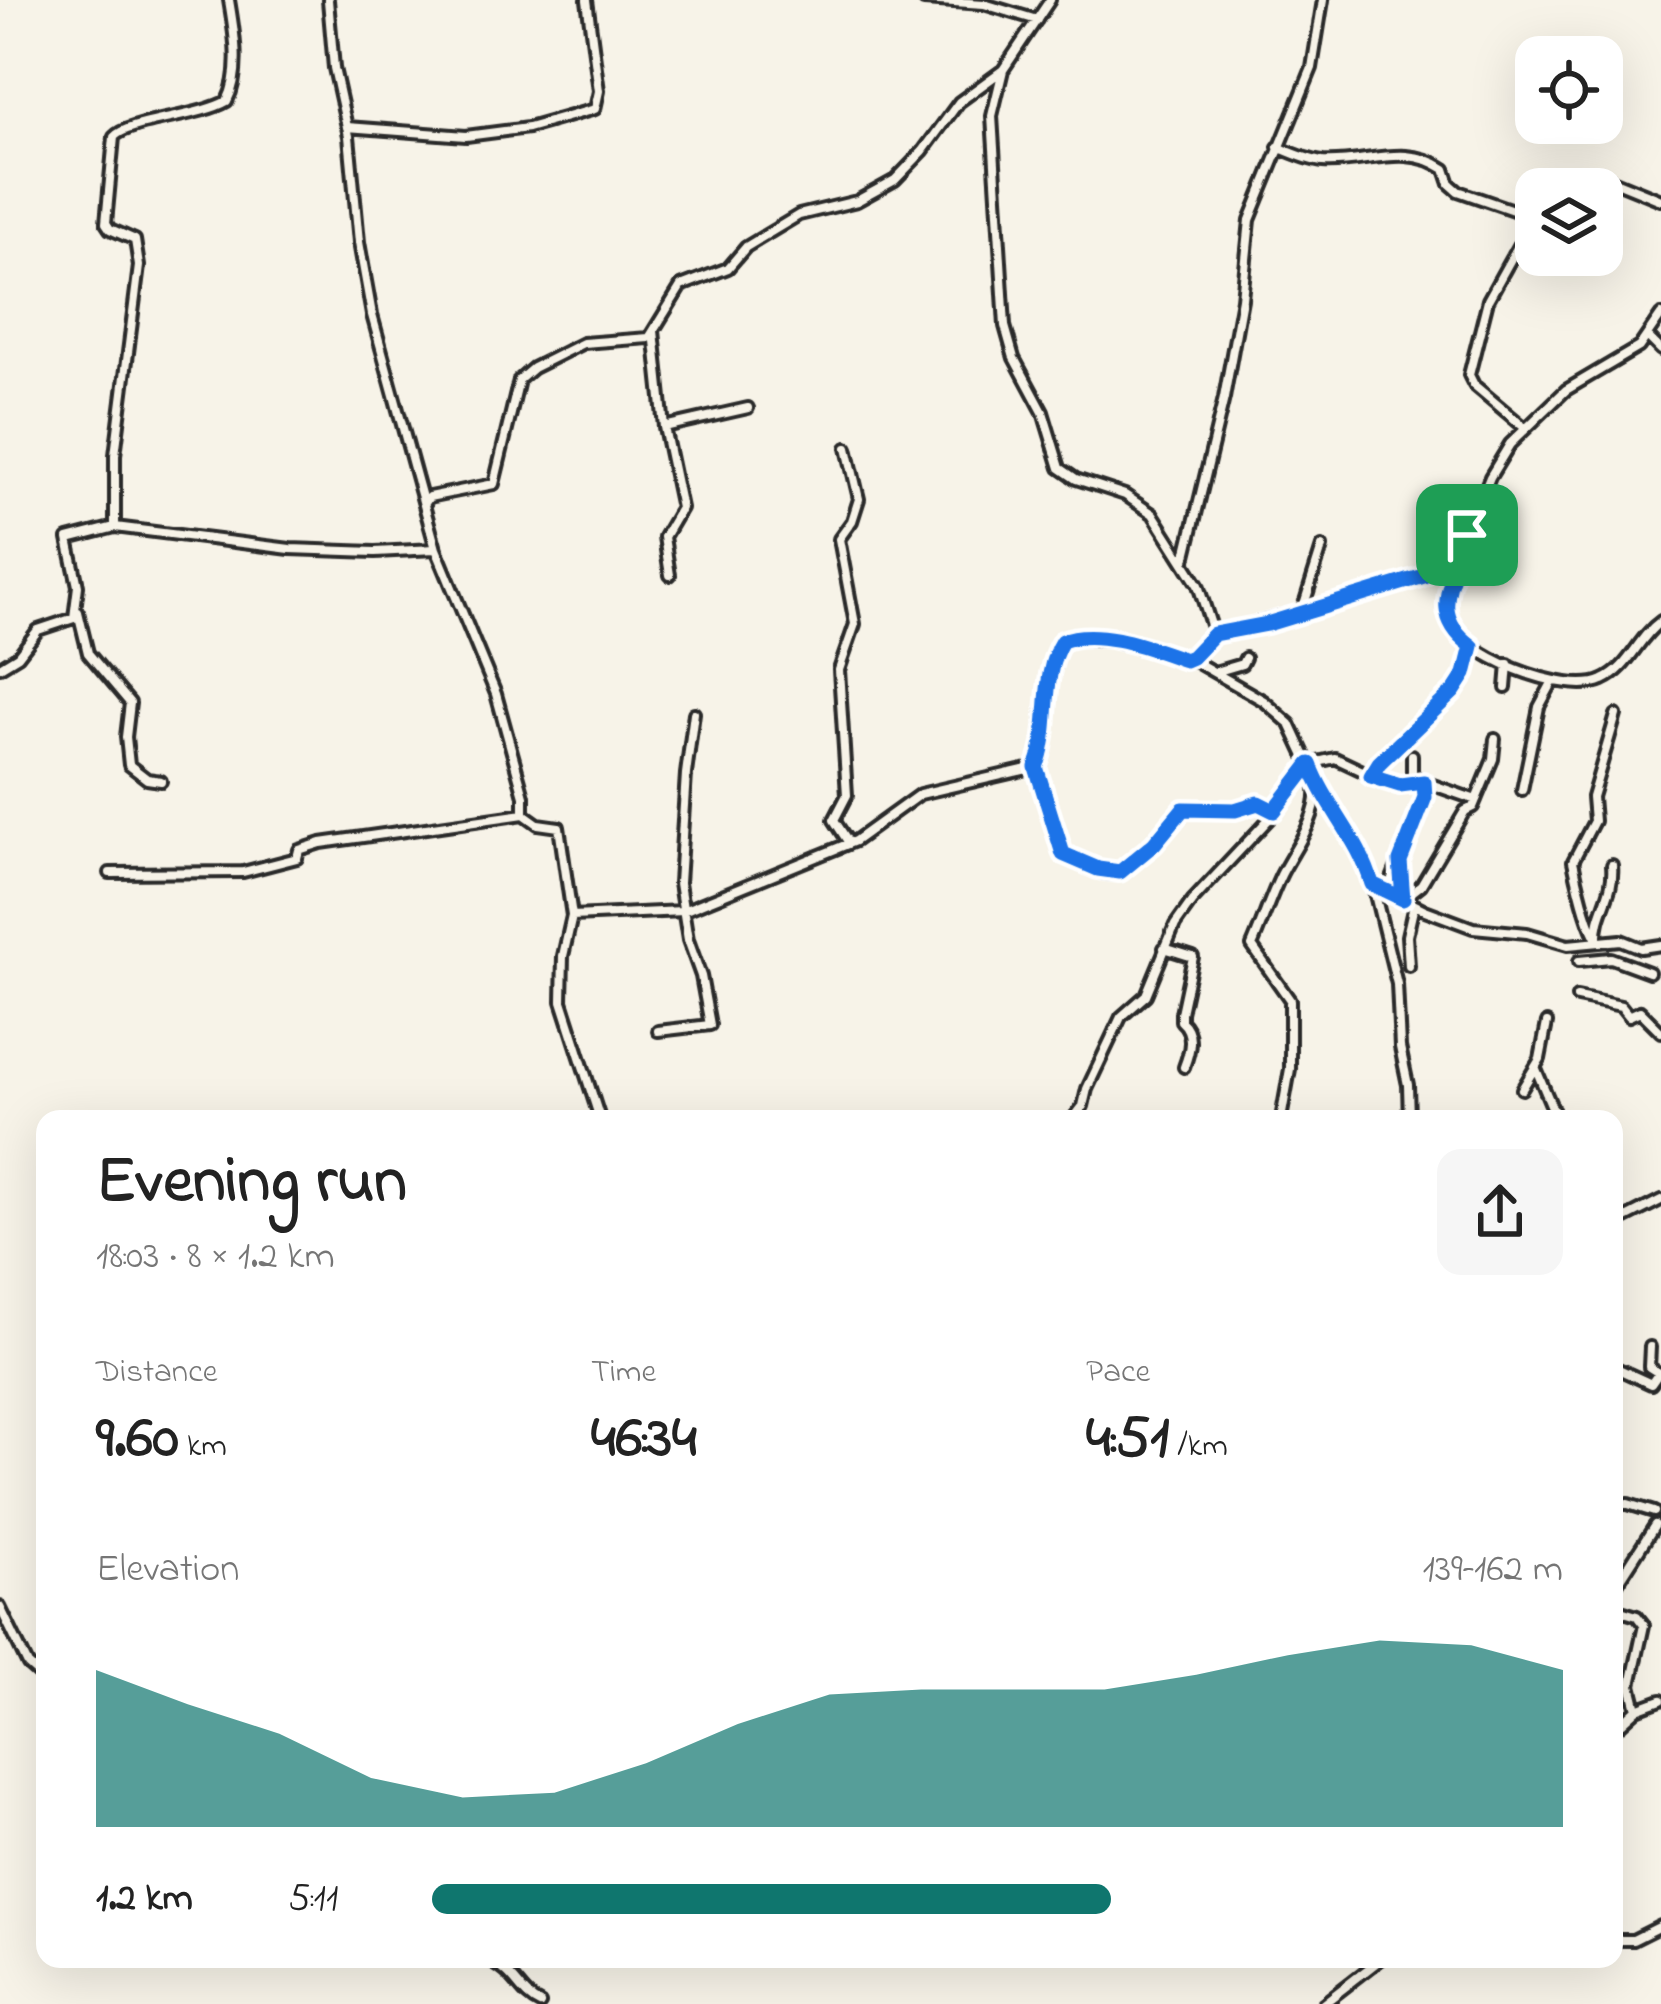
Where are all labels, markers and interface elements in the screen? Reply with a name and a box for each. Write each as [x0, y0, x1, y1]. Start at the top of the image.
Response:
map controls [1515, 36, 1623, 276]
button: locate [1515, 36, 1623, 144]
button: layers [1515, 168, 1623, 276]
pin [1416, 484, 1518, 586]
icon: arrive [1434, 502, 1500, 568]
text: Evening run [96, 1136, 407, 1232]
button: share [1437, 1149, 1563, 1275]
text: 18:03 · 8 × 1.2 km [96, 1229, 335, 1286]
text: Distance [96, 1349, 218, 1397]
text: Time [591, 1349, 656, 1397]
text: Pace [1086, 1349, 1150, 1397]
text: 9.60 [96, 1397, 179, 1484]
text: 46:34 [591, 1397, 697, 1484]
text: 4:51 [1086, 1397, 1169, 1484]
text: km [179, 1423, 227, 1471]
text: /km [1169, 1423, 1228, 1471]
text: Elevation [96, 1542, 239, 1599]
text: 139–162 m [1423, 1542, 1563, 1599]
text: 1.2 km [96, 1871, 193, 1928]
text: 5:11 [288, 1871, 338, 1928]

